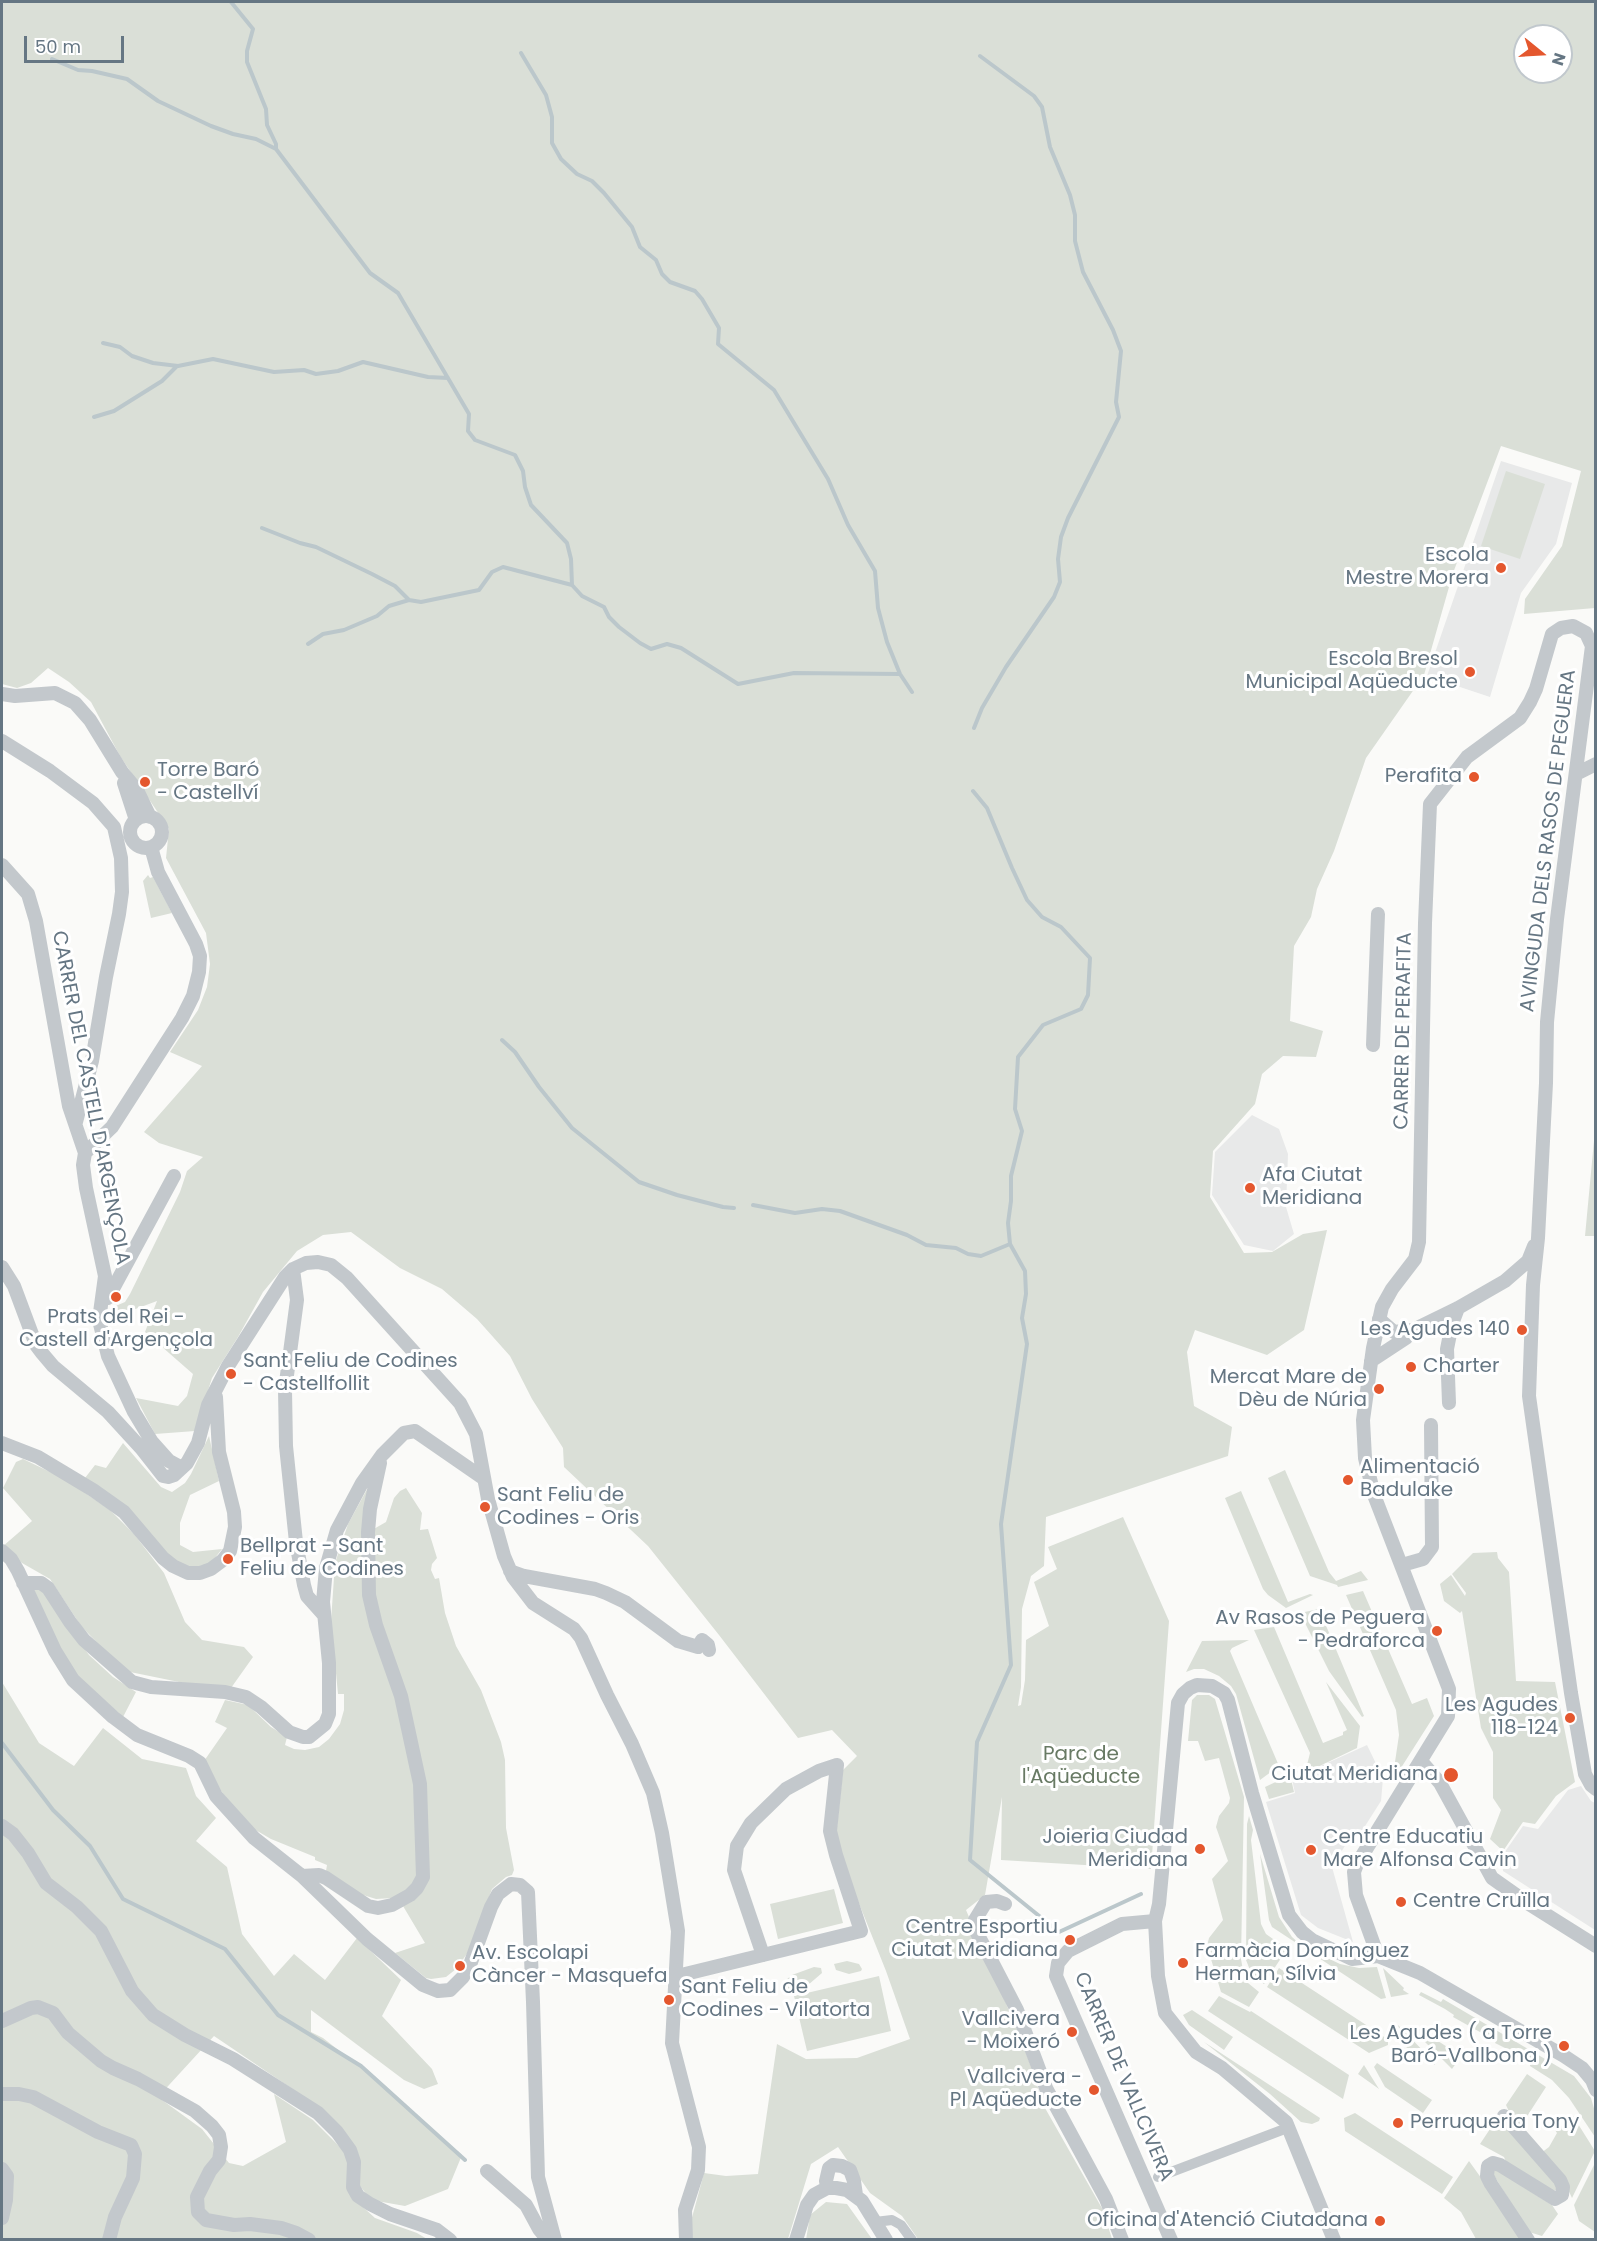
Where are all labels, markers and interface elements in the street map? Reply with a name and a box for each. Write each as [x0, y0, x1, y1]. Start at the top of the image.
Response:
scale bar [27, 24, 128, 62]
north arrow [1513, 24, 1573, 84]
text: 50 m [35, 34, 81, 59]
text: N [1546, 50, 1571, 68]
place label: Escola Mestre Morera [1346, 544, 1489, 591]
marker: Escola Mestre Morera [1494, 561, 1508, 575]
place label: Escola Bresol Municipal Aqüeducte [1246, 648, 1458, 695]
marker: Escola Bresol Municipal Aqüeducte [1463, 665, 1477, 679]
street label: AVINGUDA DELS RASOS DE PEGUERA [1516, 668, 1582, 1014]
place label: Torre Baró - Castellví [157, 759, 259, 806]
place label: Perafita [1385, 765, 1462, 789]
marker: Perafita [1467, 770, 1481, 784]
marker: Torre Baró - Castellví [138, 775, 152, 789]
street label: CARRER DEL CASTELL D'ARGENÇOLA [46, 929, 134, 1267]
street label: CARRER DE PERAFITA [1390, 932, 1418, 1130]
place label: Afa Ciutat Meridiana [1262, 1164, 1362, 1211]
marker: Afa Ciutat Meridiana [1243, 1181, 1257, 1195]
marker: Prats del Rei - Castell d'Argençola [109, 1290, 123, 1304]
place label: Prats del Rei - Castell d'Argençola [19, 1306, 213, 1353]
place label: Les Agudes 140 [1360, 1318, 1510, 1342]
marker: Les Agudes 140 [1515, 1323, 1529, 1337]
place label: Sant Feliu de Codines - Castellfollit [243, 1350, 458, 1397]
place label: Charter [1423, 1355, 1499, 1379]
marker: Charter [1404, 1360, 1418, 1374]
place label: Mercat Mare de Dèu de Núria [1210, 1366, 1367, 1413]
marker: Sant Feliu de Codines - Castellfollit [224, 1367, 238, 1381]
marker: Mercat Mare de Dèu de Núria [1372, 1382, 1386, 1396]
place label: Alimentació Badulake [1360, 1456, 1480, 1503]
marker: Alimentació Badulake [1341, 1473, 1355, 1487]
place label: Sant Feliu de Codines - Oris [497, 1484, 640, 1531]
marker: Sant Feliu de Codines - Oris [478, 1500, 492, 1514]
place label: Bellprat - Sant Feliu de Codines [240, 1535, 404, 1582]
marker: Bellprat - Sant Feliu de Codines [221, 1552, 235, 1566]
place label: Av Rasos de Peguera - Pedraforca [1215, 1607, 1425, 1654]
marker: Av Rasos de Peguera - Pedraforca [1430, 1624, 1444, 1638]
place label: Les Agudes 118-124 [1445, 1694, 1558, 1741]
marker: Les Agudes 118-124 [1563, 1711, 1577, 1725]
park label: Parc de l'Aqüeducte [1022, 1743, 1140, 1790]
place label: Ciutat Meridiana [1271, 1763, 1438, 1787]
marker: Ciutat Meridiana [1442, 1766, 1460, 1784]
place label: Joieria Ciudad Meridiana [1042, 1826, 1188, 1873]
place label: Centre Educatiu Mare Alfonsa Cavin [1323, 1826, 1517, 1873]
marker: Joieria Ciudad Meridiana [1193, 1842, 1207, 1856]
marker: Centre Educatiu Mare Alfonsa Cavin [1304, 1843, 1318, 1857]
place label: Centre Cruïlla [1413, 1890, 1550, 1914]
marker: Centre Cruïlla [1394, 1895, 1408, 1909]
place label: Centre Esportiu Ciutat Meridiana [891, 1916, 1058, 1963]
marker: Centre Esportiu Ciutat Meridiana [1063, 1933, 1077, 1947]
place label: Farmàcia Domínguez Herman, Sílvia [1195, 1940, 1409, 1987]
place label: Av. Escolapi Càncer - Masquefa [472, 1942, 667, 1989]
marker: Farmàcia Domínguez Herman, Sílvia [1176, 1956, 1190, 1970]
marker: Av. Escolapi Càncer - Masquefa [453, 1959, 467, 1973]
street label: CARRER DE VALLCIVERA [1068, 1969, 1178, 2185]
place label: Sant Feliu de Codines - Vilatorta [681, 1976, 870, 2023]
marker: Sant Feliu de Codines - Vilatorta [662, 1993, 676, 2007]
place label: Vallcivera - Moixeró [961, 2008, 1060, 2055]
place label: Les Agudes ( a Torre Baró-Vallbona ) [1349, 2022, 1552, 2069]
marker: Vallcivera - Moixeró [1065, 2025, 1079, 2039]
marker: Les Agudes ( a Torre Baró-Vallbona ) [1557, 2039, 1571, 2053]
place label: Vallcivera - Pl Aqüeducte [950, 2066, 1082, 2113]
marker: Vallcivera - Pl Aqüeducte [1087, 2083, 1101, 2097]
place label: Perruqueria Tony [1410, 2111, 1579, 2135]
marker: Perruqueria Tony [1391, 2116, 1405, 2130]
place label: Oficina d'Atenció Ciutadana [1087, 2209, 1368, 2233]
marker: Oficina d'Atenció Ciutadana [1373, 2214, 1387, 2228]

